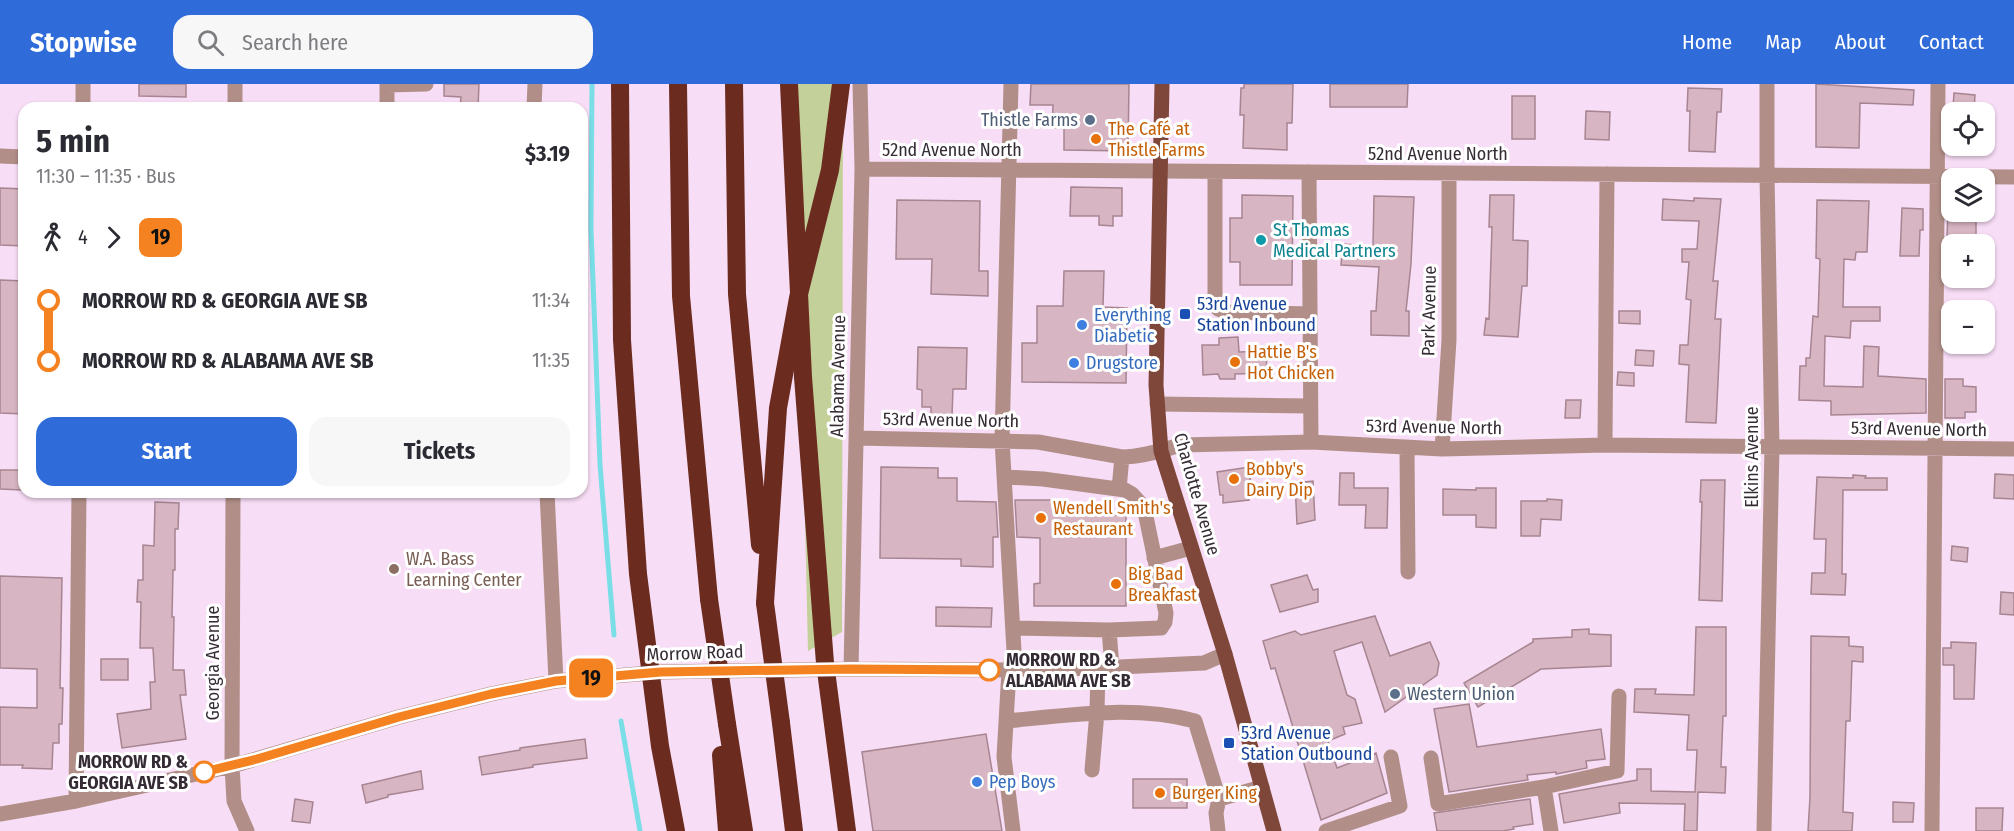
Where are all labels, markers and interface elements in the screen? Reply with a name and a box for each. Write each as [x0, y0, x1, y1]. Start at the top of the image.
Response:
search box [173, 15, 593, 69]
text: Stopwise [30, 26, 137, 59]
icon: search [194, 26, 227, 59]
text: Search here [242, 29, 348, 56]
text: Home [1682, 29, 1732, 55]
text: Map [1765, 29, 1802, 55]
text: About [1835, 29, 1886, 55]
text: Contact [1919, 29, 1984, 55]
map controls [1941, 102, 1995, 354]
button: locate [1941, 102, 1995, 156]
place label: Thistle Farms [981, 109, 1078, 131]
marker: Thistle Farms [1083, 113, 1097, 127]
place label: The Café at Thistle Farms [1108, 118, 1205, 161]
text: 5 min [36, 121, 110, 161]
marker: The Café at Thistle Farms [1089, 132, 1103, 146]
street label: 52nd Avenue North [882, 139, 1022, 161]
text: $3.19 [525, 140, 570, 167]
street label: 52nd Avenue North [1368, 143, 1508, 165]
text: 11:30 – 11:35 · Bus [36, 164, 176, 188]
button: layers [1941, 168, 1995, 222]
place label: St Thomas Medical Partners [1273, 219, 1396, 262]
icon: walk [36, 221, 69, 254]
icon: forward [97, 221, 130, 254]
text: 19 [151, 224, 170, 250]
text: 4 [78, 225, 88, 249]
marker: St Thomas Medical Partners [1254, 233, 1268, 247]
button: + [1941, 234, 1995, 288]
street label: Park Avenue [1417, 266, 1441, 356]
text: MORROW RD & GEORGIA AVE SB [82, 287, 367, 314]
text: 11:34 [532, 288, 570, 312]
place label: 53rd Avenue Station Inbound [1197, 293, 1316, 336]
button: − [1941, 300, 1995, 354]
place label: Everything Diabetic [1094, 304, 1172, 347]
marker: 53rd Avenue Station Inbound [1178, 307, 1192, 321]
street label: Alabama Avenue [826, 315, 850, 437]
marker: Everything Diabetic [1075, 318, 1089, 332]
place label: Hattie B's Hot Chicken [1247, 341, 1335, 384]
text: MORROW RD & ALABAMA AVE SB [82, 347, 374, 374]
text: 11:35 [532, 348, 570, 372]
place label: Drugstore [1086, 352, 1158, 374]
marker: Hattie B's Hot Chicken [1228, 355, 1242, 369]
marker: Drugstore [1067, 356, 1081, 370]
street label: Elkins Avenue [1741, 406, 1763, 508]
street label: 53rd Avenue North [883, 408, 1019, 432]
street label: 53rd Avenue North [1366, 415, 1502, 439]
button: Start [36, 417, 297, 486]
button: Tickets [309, 417, 570, 486]
street label: 53rd Avenue North [1851, 417, 1987, 441]
street label: Charlotte Avenue [1169, 430, 1225, 558]
place label: Bobby's Dairy Dip [1246, 458, 1313, 501]
marker: Bobby's Dairy Dip [1227, 472, 1241, 486]
place label: Wendell Smith's Restaurant [1053, 497, 1171, 540]
marker: Wendell Smith's Restaurant [1034, 511, 1048, 525]
place label: W.A. Bass Learning Center [406, 548, 522, 591]
marker: W.A. Bass Learning Center [387, 562, 401, 576]
place label: Big Bad Breakfast [1128, 563, 1197, 606]
marker: Big Bad Breakfast [1109, 577, 1123, 591]
street label: Georgia Avenue [202, 605, 224, 720]
street label: Morrow Road [646, 640, 744, 666]
place label: MORROW RD & ALABAMA AVE SB [1005, 649, 1131, 692]
line badge: 19 [564, 658, 618, 698]
marker: MORROW RD & ALABAMA AVE SB [978, 659, 1000, 681]
text: 19 [581, 665, 601, 691]
place label: Western Union [1407, 683, 1515, 705]
marker: Western Union [1388, 687, 1402, 701]
place label: 53rd Avenue Station Outbound [1241, 722, 1372, 765]
marker: 53rd Avenue Station Outbound [1222, 736, 1236, 750]
place label: MORROW RD & GEORGIA AVE SB [68, 751, 189, 794]
marker: MORROW RD & GEORGIA AVE SB [193, 761, 215, 783]
place label: Pep Boys [989, 771, 1056, 793]
marker: Pep Boys [970, 775, 984, 789]
place label: Burger King [1172, 782, 1257, 804]
marker: Burger King [1153, 786, 1167, 800]

